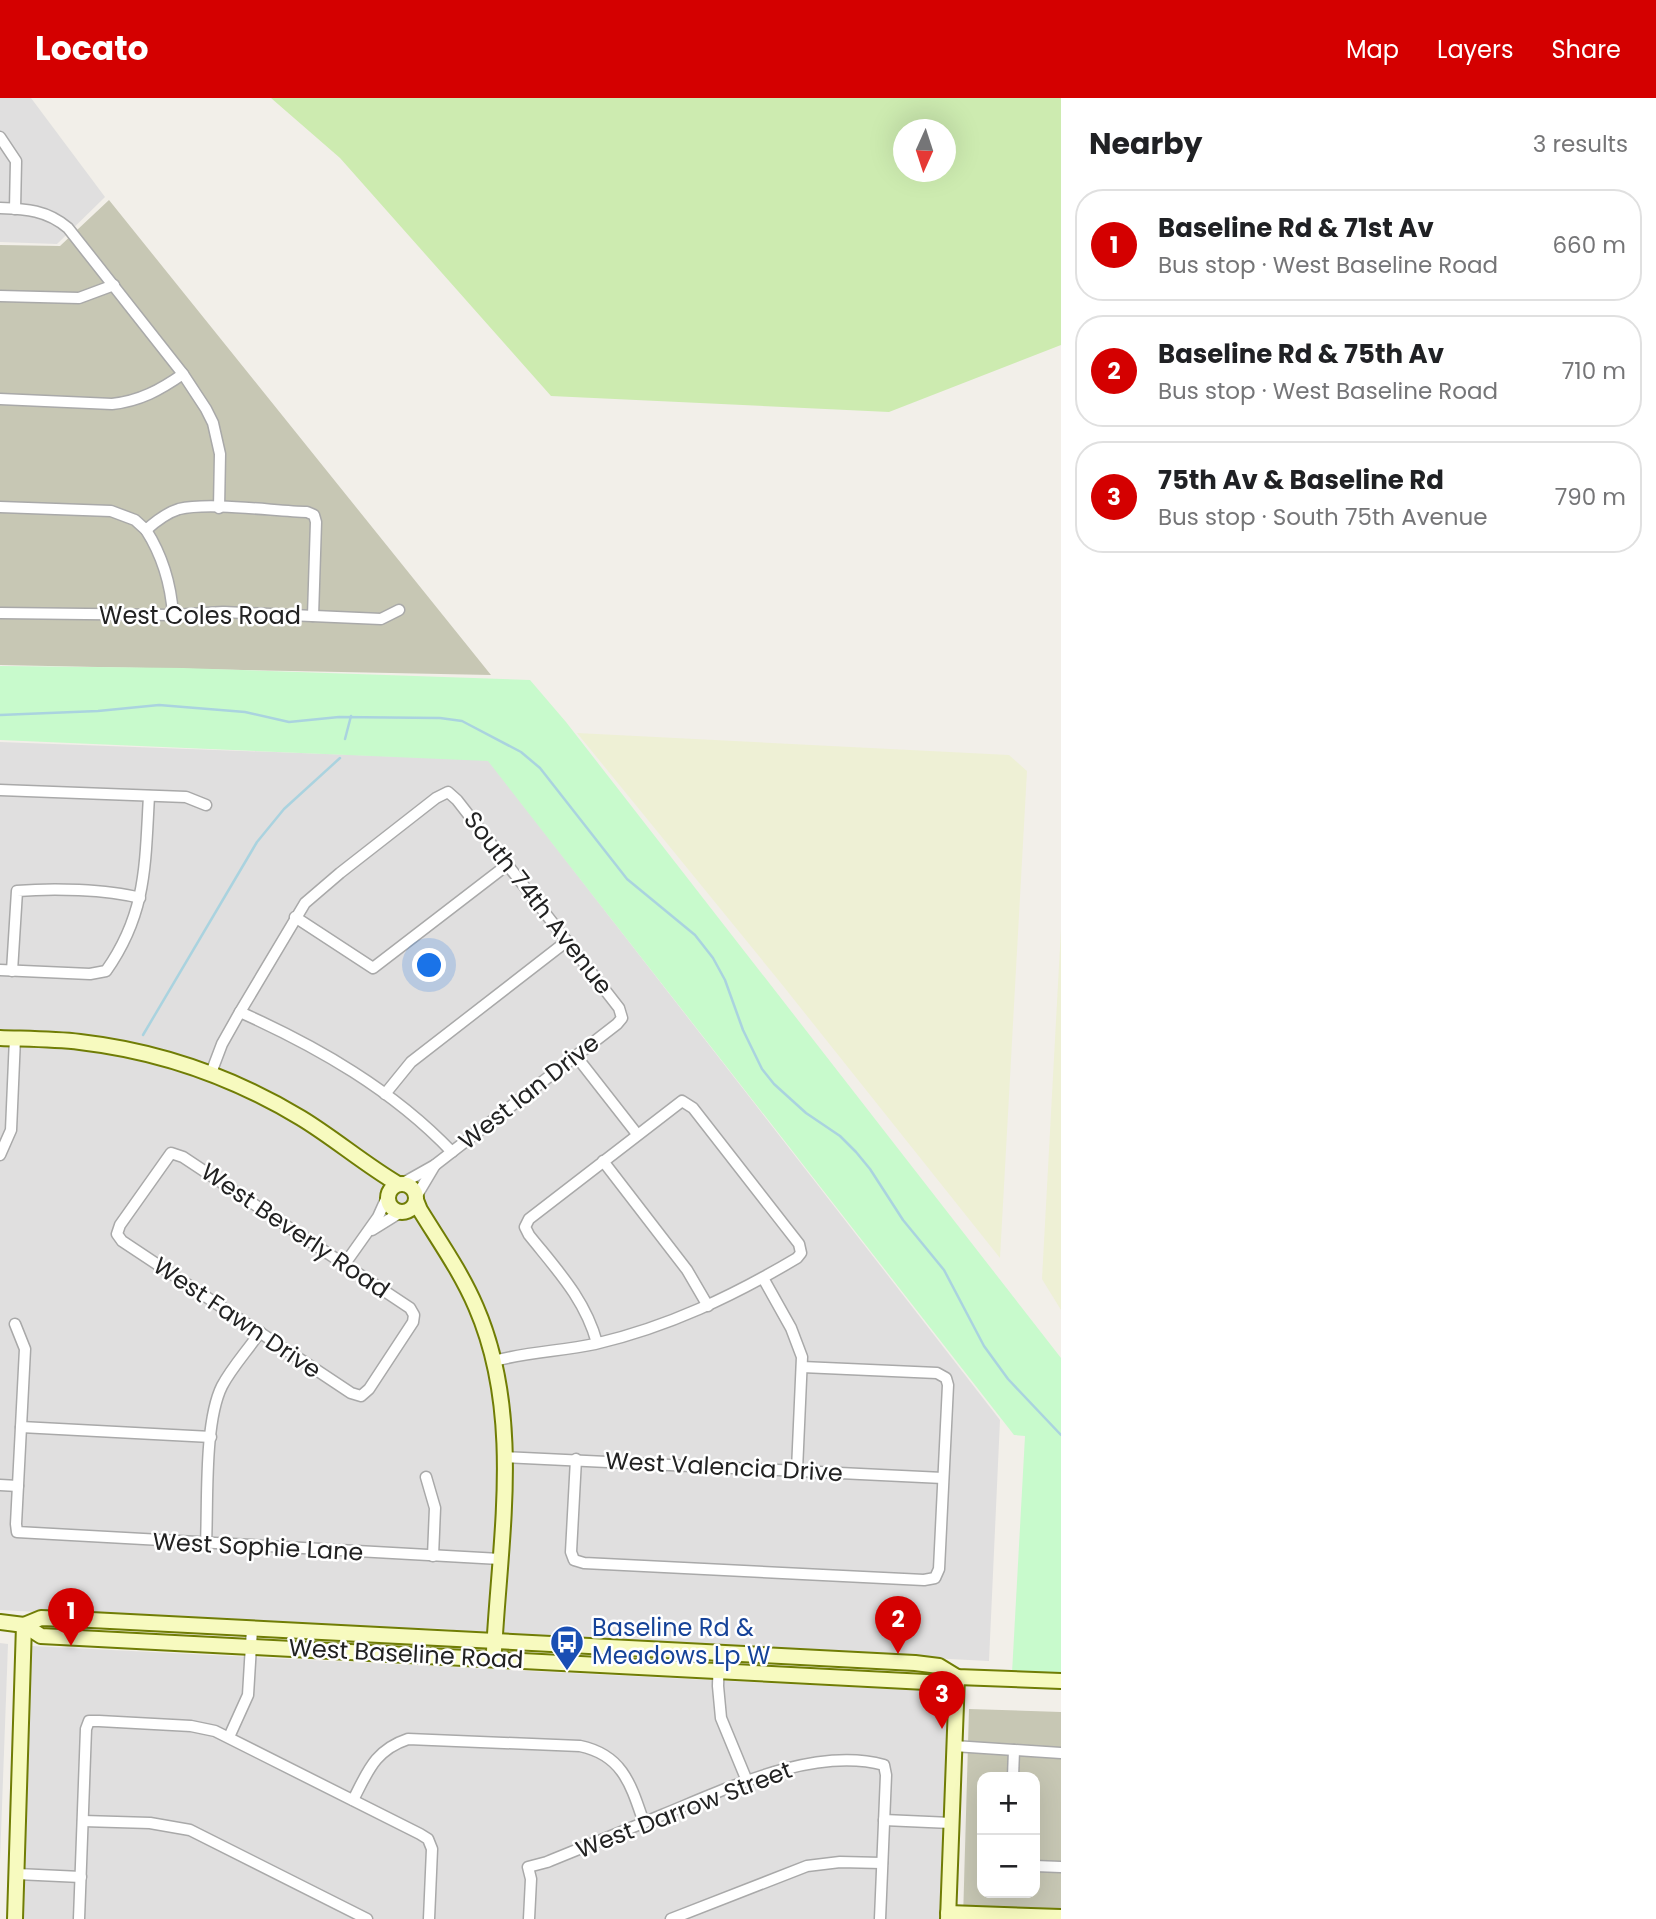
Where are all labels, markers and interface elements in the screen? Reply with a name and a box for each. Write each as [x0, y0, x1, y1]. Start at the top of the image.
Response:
text: Locato [35, 25, 149, 72]
text: Map [1346, 33, 1399, 66]
text: Layers [1437, 33, 1513, 66]
text: Share [1551, 33, 1621, 66]
north arrow [893, 119, 956, 182]
text: Nearby [1089, 122, 1203, 165]
text: 3 results [1533, 128, 1628, 160]
text: Baseline Rd & 71st Av [1158, 210, 1434, 246]
text: 1 [1110, 229, 1118, 261]
text: 660 m [1553, 229, 1626, 261]
text: Bus stop · West Baseline Road [1158, 249, 1498, 281]
text: Baseline Rd & 75th Av [1158, 336, 1444, 372]
text: 2 [1107, 355, 1121, 387]
text: 710 m [1562, 355, 1626, 387]
text: Bus stop · West Baseline Road [1158, 375, 1498, 407]
text: 75th Av & Baseline Rd [1158, 462, 1444, 498]
text: 3 [1107, 481, 1121, 513]
text: 790 m [1555, 481, 1626, 513]
text: Bus stop · South 75th Avenue [1158, 501, 1488, 533]
street label: West Coles Road [99, 599, 301, 632]
street label: South 74th Avenue [456, 804, 620, 1001]
your location [412, 948, 446, 982]
street label: West Ian Drive [452, 1026, 606, 1157]
street label: West Beverly Road [194, 1155, 396, 1306]
street label: West Fawn Drive [147, 1249, 328, 1386]
street label: West Valencia Drive [604, 1444, 844, 1489]
street label: West Sophie Lane [152, 1525, 364, 1569]
pin: 1 [48, 1588, 94, 1646]
pin: 2 [875, 1596, 921, 1654]
place label: Baseline Rd & Meadows Lp W [592, 1611, 770, 1672]
bus stop icon: Baseline Rd & Meadows Lp W [548, 1623, 586, 1672]
street label: West Baseline Road [288, 1631, 524, 1676]
pin: 3 [919, 1671, 965, 1729]
street label: West Darrow Street [571, 1753, 797, 1866]
map controls [977, 1772, 1040, 1898]
button: + [977, 1772, 1040, 1835]
button: − [977, 1835, 1040, 1898]

